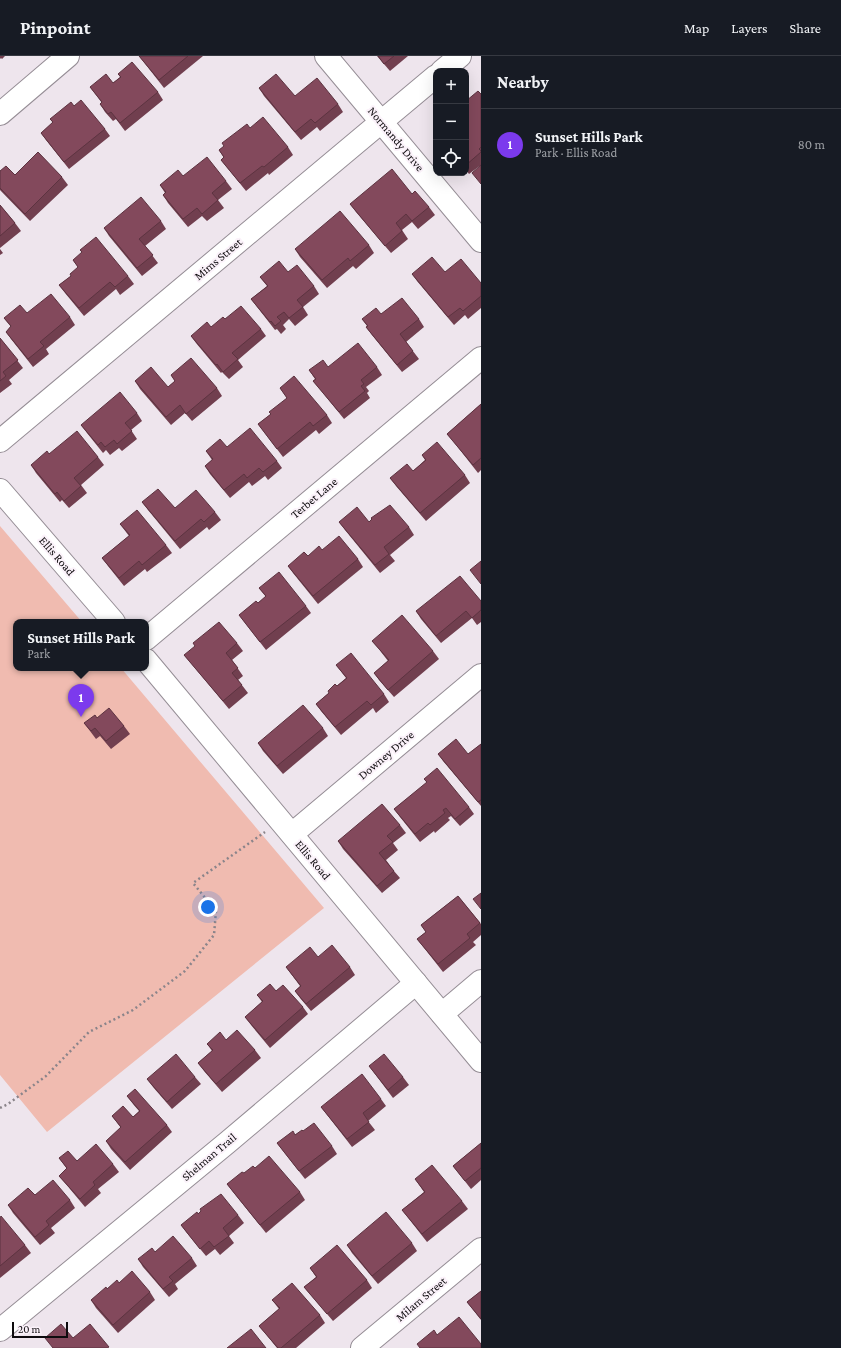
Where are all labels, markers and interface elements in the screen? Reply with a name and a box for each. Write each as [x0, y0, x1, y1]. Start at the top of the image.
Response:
text: Pinpoint [20, 17, 91, 38]
text: Map [684, 20, 709, 36]
text: Layers [731, 20, 768, 36]
text: Share [790, 20, 821, 36]
map controls [433, 68, 469, 176]
button: + [433, 68, 469, 104]
text: Nearby [497, 73, 549, 92]
street label: Normandy Drive [365, 104, 427, 174]
button: − [433, 104, 469, 140]
text: Sunset Hills Park [535, 129, 643, 145]
text: 1 [508, 137, 512, 152]
text: 80 m [798, 137, 825, 152]
button: locate [433, 140, 469, 176]
text: Park · Ellis Road [535, 145, 617, 160]
street label: Mims Street [191, 234, 245, 283]
street label: Terbet Lane [288, 474, 340, 522]
street label: Ellis Road [36, 534, 78, 579]
popup [13, 619, 149, 671]
text: Sunset Hills Park [27, 630, 135, 646]
text: Park [27, 646, 50, 661]
pin: 1 [68, 684, 94, 717]
street label: Downey Drive [355, 728, 417, 782]
street label: Ellis Road [292, 837, 334, 883]
your location [198, 897, 218, 917]
street label: Shelman Trail [179, 1130, 239, 1184]
street label: Milam Street [393, 1273, 450, 1324]
scale bar [12, 1320, 68, 1339]
text: 20 m [18, 1323, 40, 1335]

